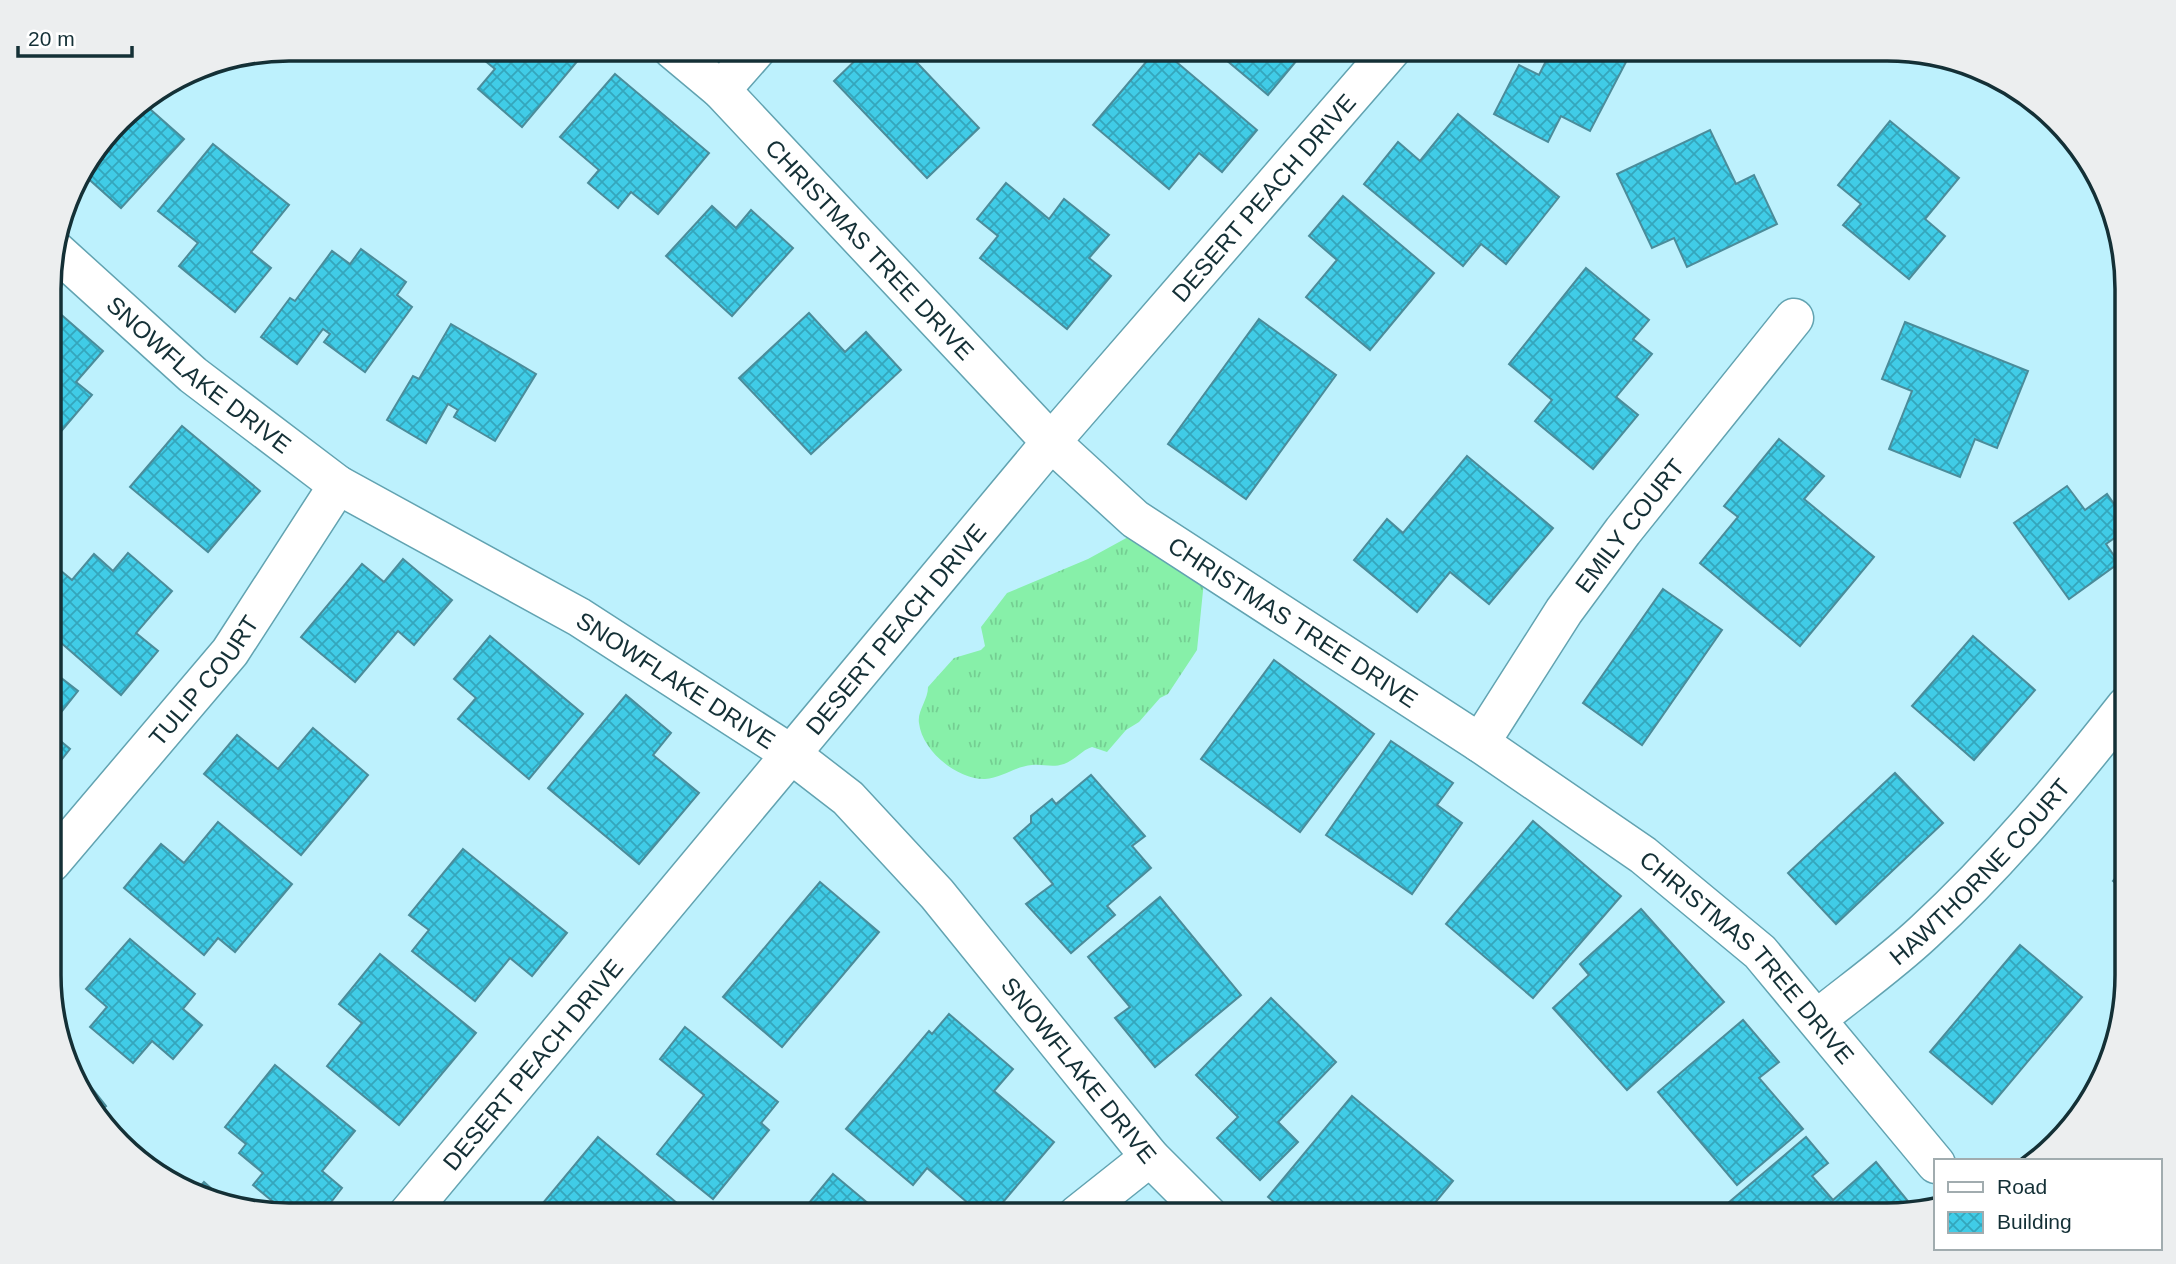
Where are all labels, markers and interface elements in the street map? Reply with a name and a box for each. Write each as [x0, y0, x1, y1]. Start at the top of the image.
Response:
scale bar [18, 14, 131, 58]
text: 20 m [28, 27, 75, 50]
street label: DESERT PEACH DRIVE [1166, 88, 1361, 307]
street label: CHRISTMAS TREE DRIVE [761, 133, 980, 365]
street label: SNOWFLAKE DRIVE [102, 290, 297, 458]
street label: EMILY COURT [1569, 453, 1689, 597]
street label: DESERT PEACH DRIVE [800, 518, 991, 740]
street label: CHRISTMAS TREE DRIVE [1164, 531, 1423, 713]
street label: SNOWFLAKE DRIVE [572, 606, 780, 754]
street label: TULIP COURT [143, 610, 264, 751]
street label: HAWTHORNE COURT [1884, 773, 2075, 970]
street label: CHRISTMAS TREE DRIVE [1635, 845, 1860, 1069]
street label: DESERT PEACH DRIVE [437, 954, 628, 1175]
street label: SNOWFLAKE DRIVE [996, 972, 1163, 1168]
legend [1934, 1159, 2162, 1250]
text: Road [1997, 1175, 2047, 1198]
text: Building [1997, 1210, 2072, 1233]

